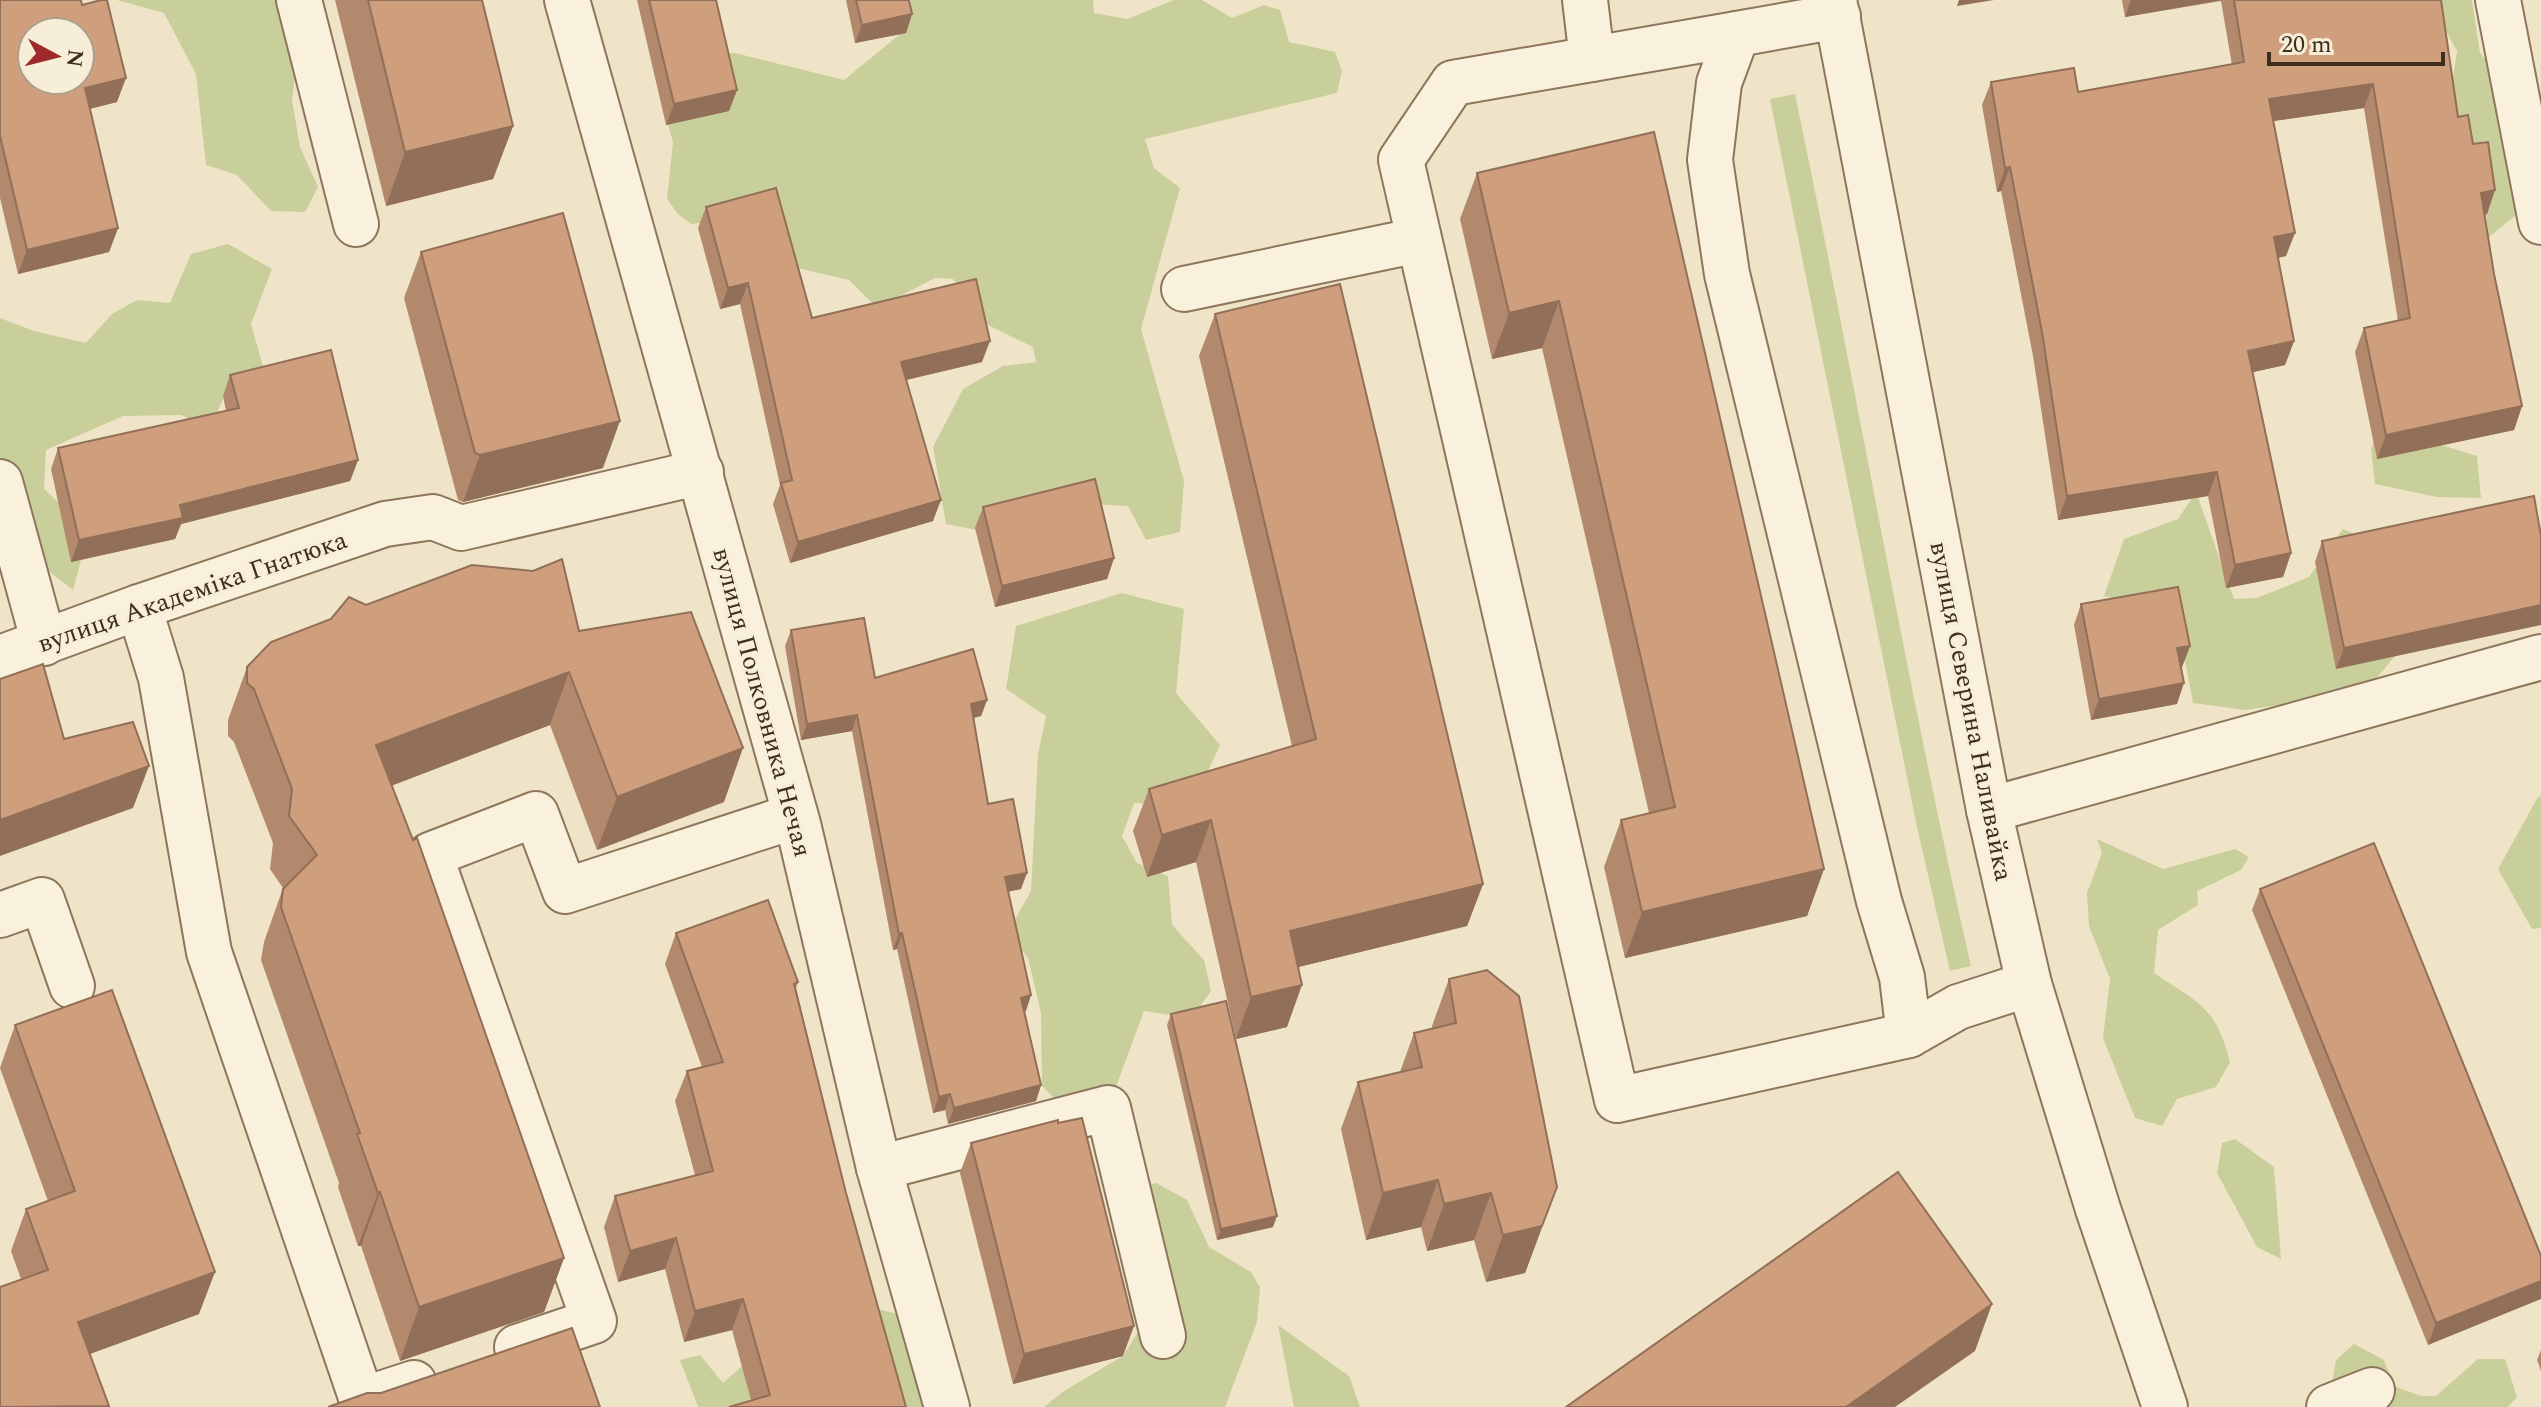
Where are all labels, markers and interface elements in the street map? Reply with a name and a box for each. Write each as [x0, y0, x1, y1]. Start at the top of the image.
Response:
north arrow [16, 16, 96, 96]
scale bar [2269, 16, 2443, 66]
text: 20 m [2281, 27, 2332, 63]
text: N [57, 47, 92, 69]
street label: вулиця Академіка Гнатюка [32, 520, 353, 664]
street label: вулиця Северина Наливайка [1918, 538, 2024, 885]
street label: вулиця Полковника Нечая [701, 543, 823, 862]

